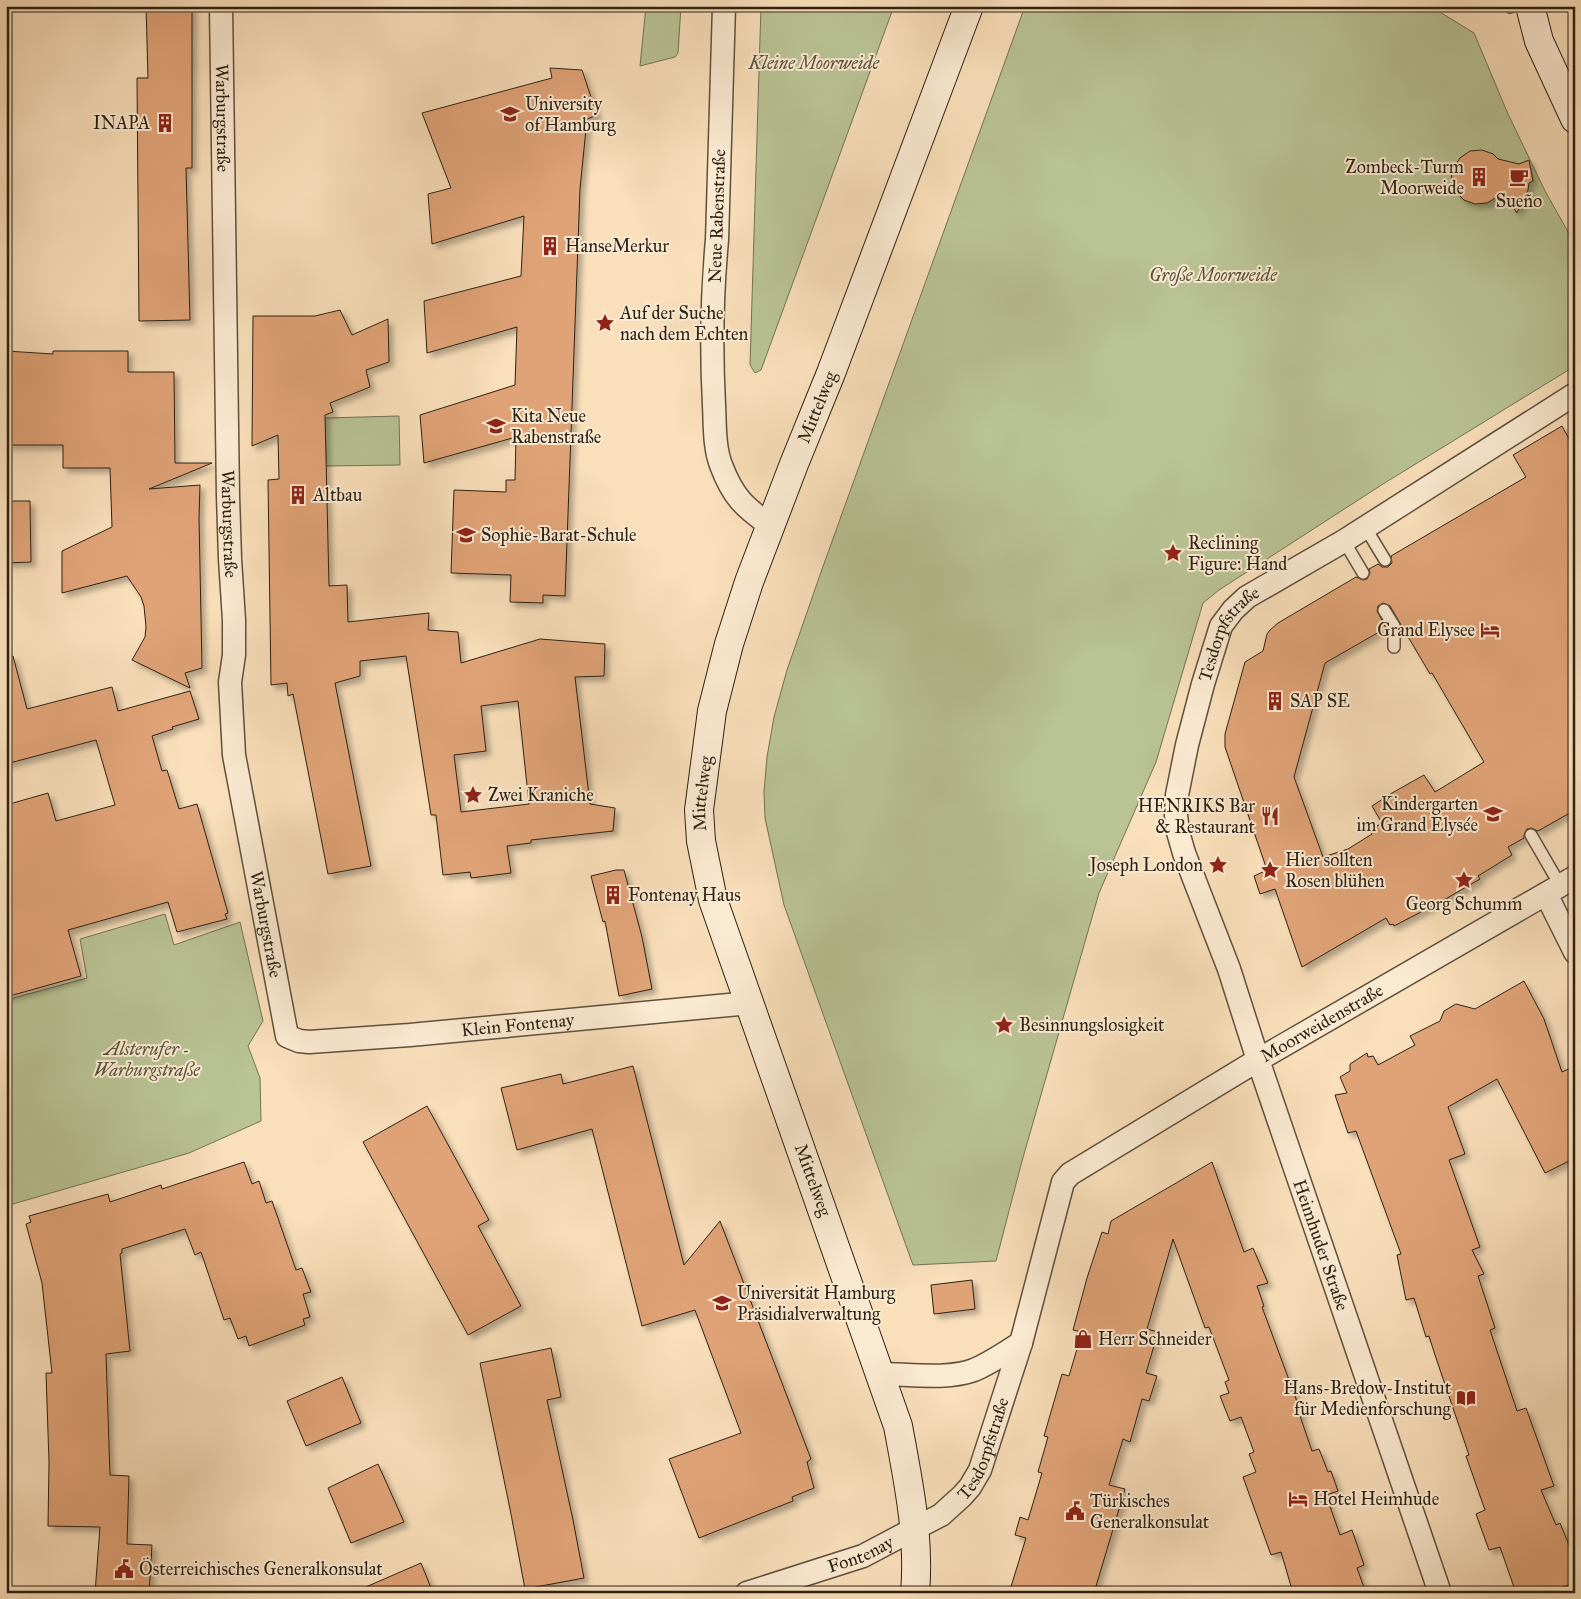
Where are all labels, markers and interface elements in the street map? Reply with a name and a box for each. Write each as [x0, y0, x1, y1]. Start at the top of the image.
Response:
park label: Kleine Moorweide [748, 52, 881, 74]
street label: Warburgstraße [211, 64, 234, 172]
place label: University of Hamburg [525, 93, 616, 137]
school or university icon: University of Hamburg [499, 103, 521, 125]
place label: INAPA [93, 112, 150, 134]
building icon: INAPA [154, 112, 176, 134]
street label: Neue Rabenstraße [704, 149, 730, 283]
place label: Zombeck-Turm Moorweide [1345, 156, 1464, 199]
building icon: Zombeck-Turm Moorweide [1468, 166, 1490, 188]
cafe icon: Sueño [1508, 166, 1530, 188]
place label: Sueño [1496, 190, 1542, 212]
building icon: HanseMerkur [539, 235, 561, 257]
place label: HanseMerkur [565, 235, 669, 257]
park label: Große Moorweide [1149, 264, 1278, 286]
place label: Auf der Suche nach dem Echten [619, 302, 749, 345]
place icon: Auf der Suche nach dem Echten [594, 312, 616, 334]
street label: Mittelweg [793, 367, 843, 446]
place label: Kita Neue Rabenstraße [511, 405, 601, 448]
school or university icon: Kita Neue Rabenstraße [485, 415, 507, 437]
street label: Warburgstraße [217, 470, 242, 579]
building icon: Altbau [287, 484, 309, 506]
place label: Altbau [312, 484, 363, 506]
school or university icon: Sophie-Barat-Schule [455, 524, 477, 546]
place label: Sophie-Barat-Schule [481, 524, 637, 546]
place label: Reclining Figure: Hand [1188, 532, 1287, 576]
place icon: Reclining Figure: Hand [1162, 542, 1184, 564]
street label: Tesdorpfstraße [1193, 581, 1263, 684]
place label: Grand Elysee [1377, 619, 1475, 641]
hotel icon: Grand Elysee [1479, 619, 1501, 641]
building icon: SAP SE [1264, 690, 1286, 712]
place label: SAP SE [1290, 690, 1350, 712]
street label: Mittelweg [688, 754, 718, 832]
place icon: Zwei Kraniche [462, 784, 484, 806]
place label: Zwei Kraniche [488, 784, 594, 806]
place label: Kindergarten im Grand Elysée [1356, 793, 1478, 836]
place label: HENRIKS Bar & Restaurant [1138, 795, 1256, 838]
school or university icon: Kindergarten im Grand Elysée [1482, 803, 1504, 825]
restaurant icon: HENRIKS Bar & Restaurant [1259, 805, 1281, 827]
place label: Hier sollten Rosen blühen [1285, 849, 1385, 892]
place label: Joseph London [1088, 854, 1203, 877]
place icon: Joseph London [1207, 854, 1229, 876]
place icon: Hier sollten Rosen blühen [1259, 859, 1281, 881]
street label: Warburgstraße [245, 869, 287, 980]
place icon: Georg Schumm [1453, 869, 1475, 891]
building icon: Fontenay Haus [602, 884, 624, 906]
place label: Fontenay Haus [628, 884, 741, 906]
place label: Georg Schumm [1406, 893, 1522, 916]
street label: Moorweidenstraße [1257, 979, 1387, 1067]
street label: Klein Fontenay [460, 1009, 576, 1041]
place icon: Besinnungslosigkeit [993, 1014, 1015, 1036]
place label: Besinnungslosigkeit [1019, 1014, 1165, 1037]
park label: Alsterufer - Warburgstraße [94, 1038, 201, 1081]
street label: Mittelweg [789, 1141, 837, 1220]
street label: Heimhuder Straße [1288, 1176, 1354, 1314]
place label: Universität Hamburg Präsidialverwaltung [737, 1282, 896, 1326]
school or university icon: Universität Hamburg Präsidialverwaltung [711, 1292, 733, 1314]
shop icon: Herr Schneider [1072, 1328, 1094, 1350]
place label: Herr Schneider [1098, 1328, 1212, 1350]
place label: Hans-Bredow-Institut für Medienforschung [1283, 1377, 1452, 1421]
library icon: Hans-Bredow-Institut für Medienforschung [1455, 1387, 1477, 1409]
street label: Tesdorpfstraße [953, 1395, 1014, 1505]
hotel icon: Hotel Heimhude [1287, 1488, 1309, 1510]
place label: Hotel Heimhude [1313, 1488, 1439, 1510]
place label: Türkisches Generalkonsulat [1090, 1490, 1210, 1533]
public building icon: Türkisches Generalkonsulat [1064, 1500, 1086, 1522]
street label: Fontenay [825, 1531, 898, 1578]
place label: Österreichisches Generalkonsulat [139, 1557, 383, 1580]
public building icon: Österreichisches Generalkonsulat [113, 1558, 135, 1580]

